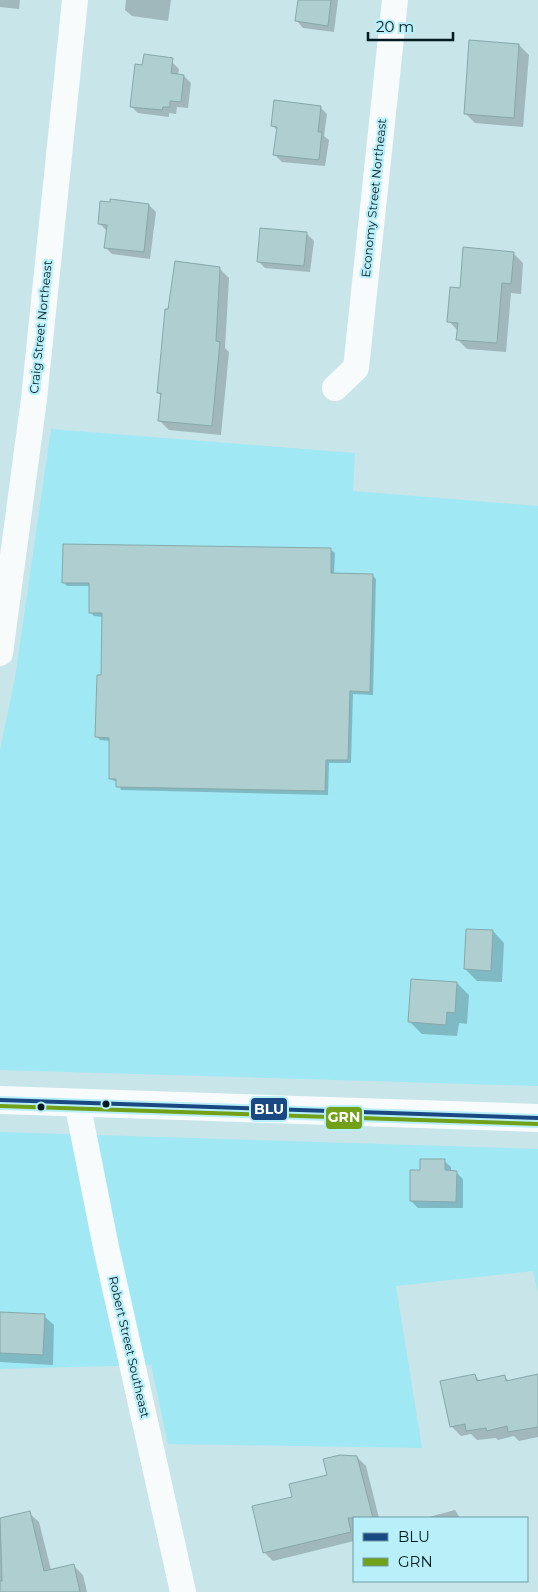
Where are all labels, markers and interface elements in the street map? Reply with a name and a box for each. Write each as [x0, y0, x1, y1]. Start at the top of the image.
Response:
scale bar [368, 10, 453, 42]
text: 20 m [376, 17, 414, 36]
street label: Economy Street Northeast [358, 118, 389, 278]
street label: Craig Street Northeast [26, 259, 55, 394]
line badge: BLU [250, 1097, 288, 1121]
unlabelled marker [101, 1099, 111, 1109]
text: BLU [254, 1100, 284, 1118]
unlabelled marker [36, 1102, 46, 1112]
line badge: GRN [325, 1106, 363, 1130]
text: GRN [328, 1108, 360, 1126]
street label: Robert Street Southeast [106, 1275, 153, 1419]
legend [353, 1517, 528, 1582]
text: BLU [398, 1527, 430, 1546]
text: GRN [398, 1552, 433, 1571]

